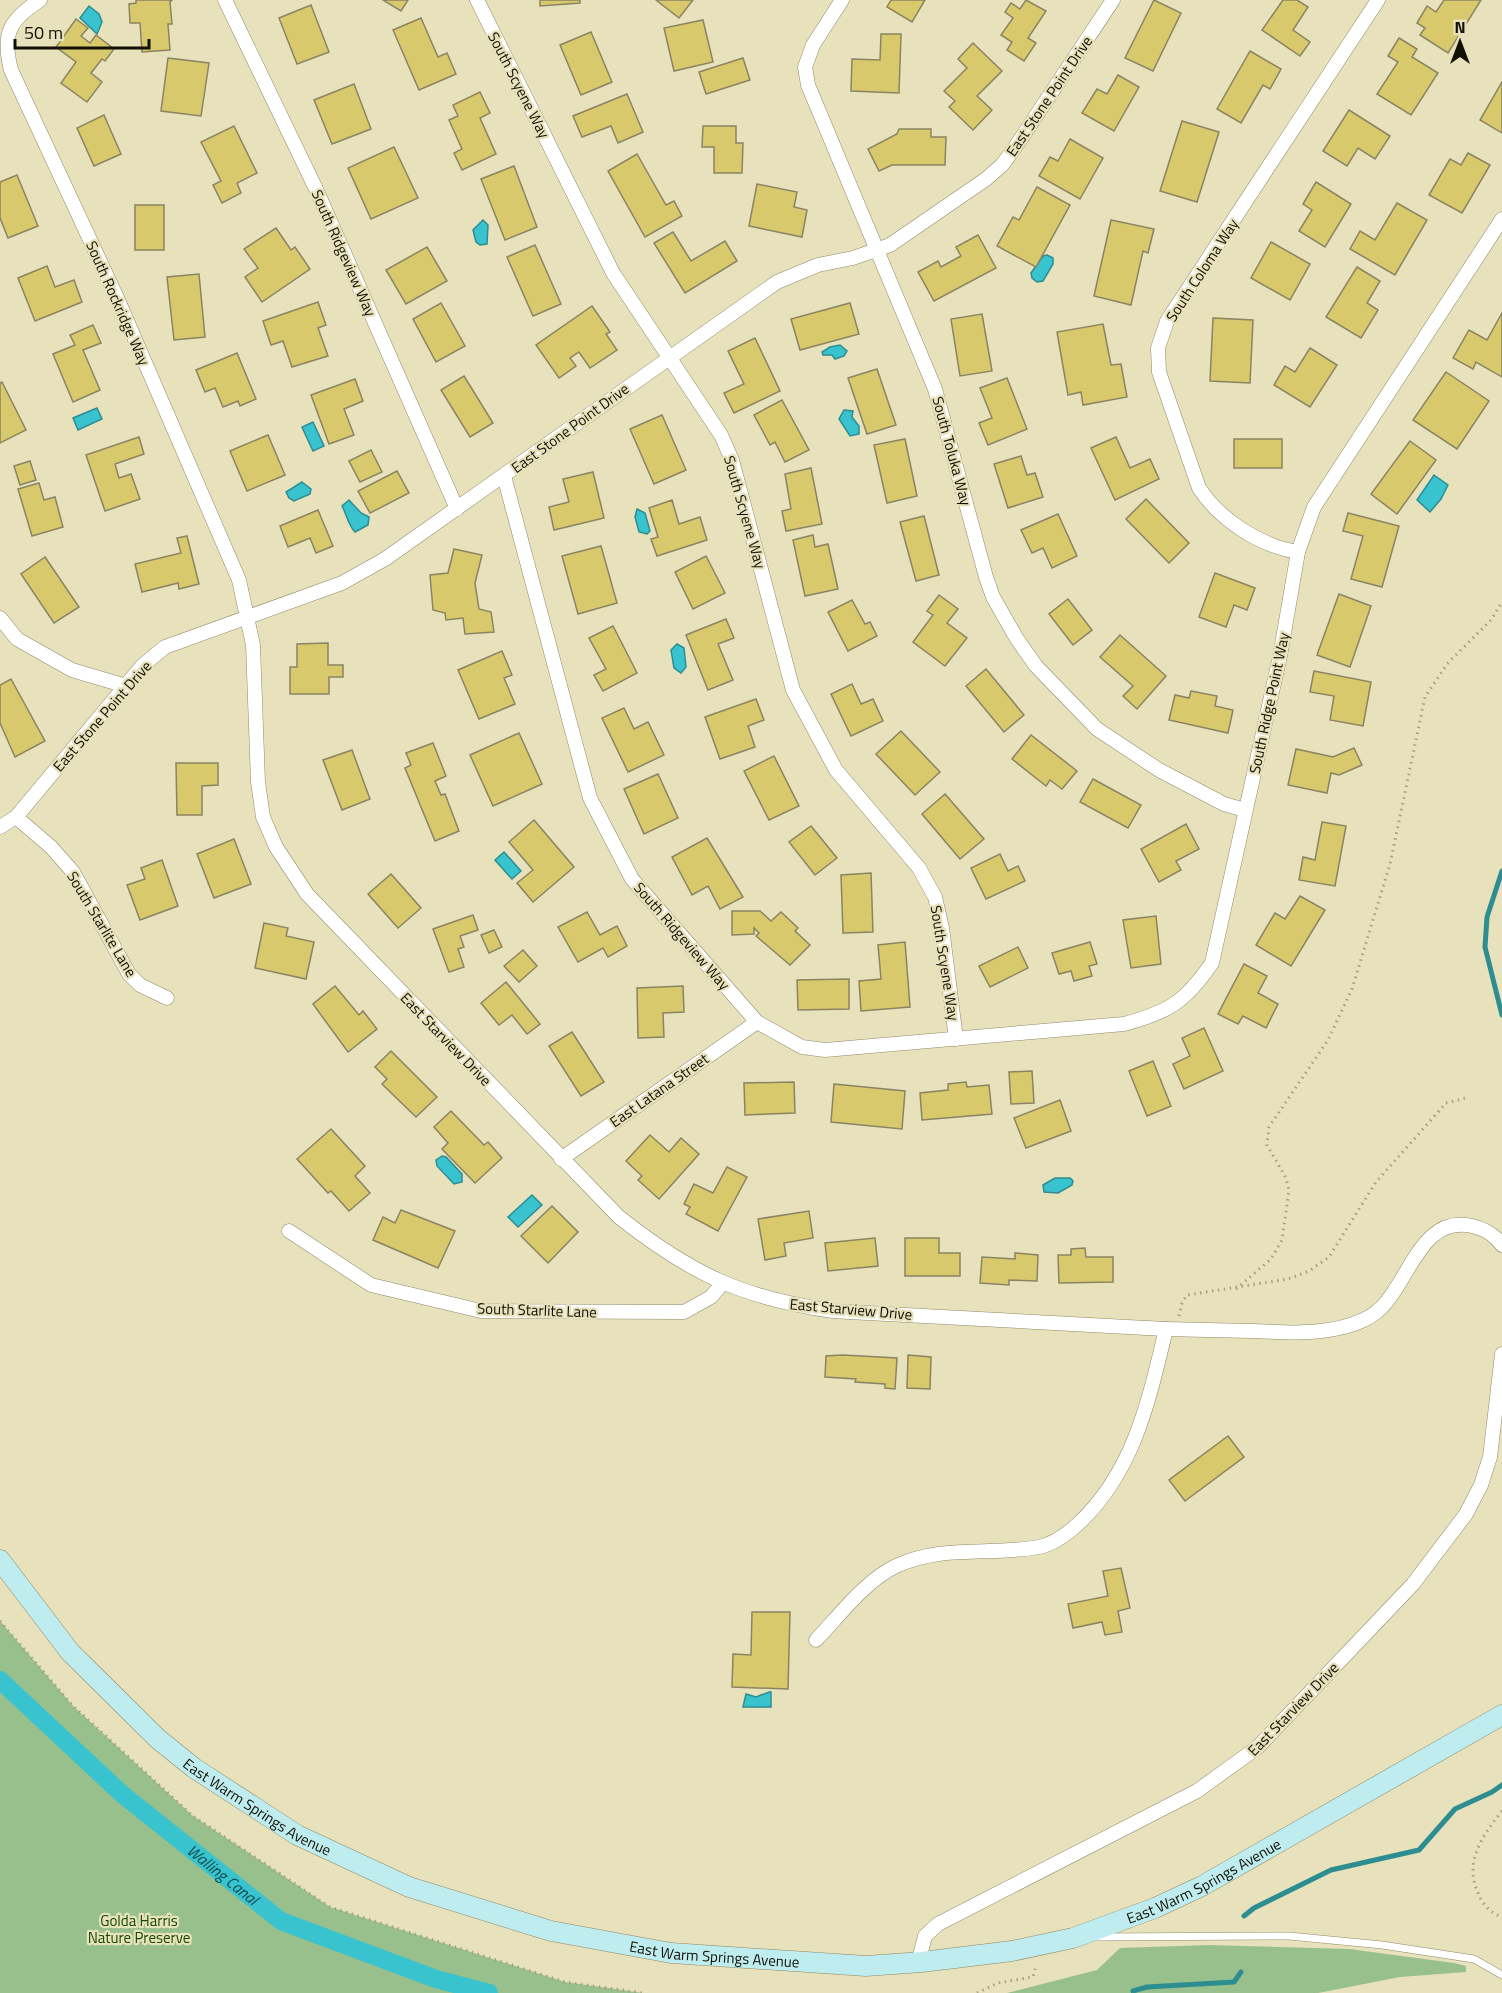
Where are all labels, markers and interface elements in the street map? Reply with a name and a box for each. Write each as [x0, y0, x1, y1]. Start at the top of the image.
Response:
scale bar [15, 12, 148, 50]
north arrow [1430, 12, 1490, 72]
text: N [1454, 15, 1466, 39]
text: 50 m [24, 19, 63, 46]
street label: South Scyene Way [482, 28, 556, 142]
street label: East Stone Point Drive [1000, 31, 1098, 161]
street label: South Ridgeview Way [306, 186, 382, 320]
street label: South Coloma Way [1160, 214, 1244, 326]
street label: South Rockridge Way [80, 237, 156, 369]
street label: East Stone Point Drive [506, 377, 634, 479]
street label: South Toluka Way [926, 394, 978, 508]
street label: South Scyene Way [718, 453, 772, 571]
street label: South Ridge Point Way [1243, 630, 1295, 776]
street label: East Stone Point Drive [47, 655, 157, 777]
street label: South Starlite Lane [61, 867, 143, 981]
street label: South Ridgeview Way [628, 877, 736, 995]
street label: South Scyene Way [925, 904, 965, 1022]
street label: East Starview Drive [395, 987, 497, 1091]
street label: East Latana Street [605, 1047, 714, 1133]
street label: East Starview Drive [789, 1292, 913, 1326]
street label: South Starlite Lane [477, 1296, 597, 1324]
street label: East Starview Drive [1242, 1657, 1344, 1761]
street label: East Warm Springs Avenue [178, 1752, 335, 1861]
street label: East Warm Springs Avenue [1123, 1832, 1285, 1929]
water label: Walling Canal [182, 1838, 265, 1912]
park label: Golda Harris Nature Preserve [88, 1909, 190, 1949]
street label: East Warm Springs Avenue [628, 1934, 800, 1973]

